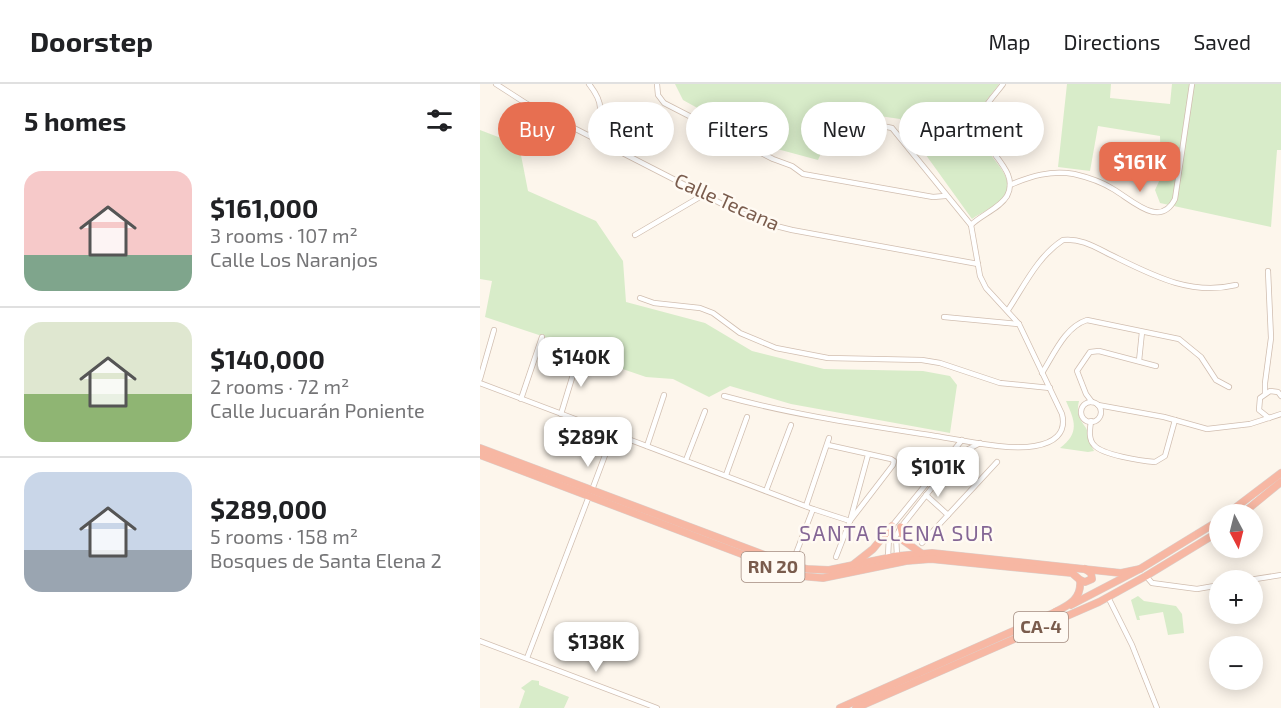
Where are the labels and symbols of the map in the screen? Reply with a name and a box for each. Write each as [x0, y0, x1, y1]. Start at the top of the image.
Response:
pin: $161K [1098, 142, 1182, 193]
street label: Calle Tecana [671, 167, 784, 235]
pin: $140K [539, 337, 623, 388]
pin: $289K [546, 417, 630, 468]
pin: $101K [896, 447, 980, 498]
north arrow [1209, 504, 1263, 558]
district label: SANTA ELENA SUR [799, 520, 995, 545]
road number: RN 20 [742, 552, 804, 582]
road number: CA-4 [1014, 612, 1068, 642]
pin: $138K [554, 622, 638, 673]

